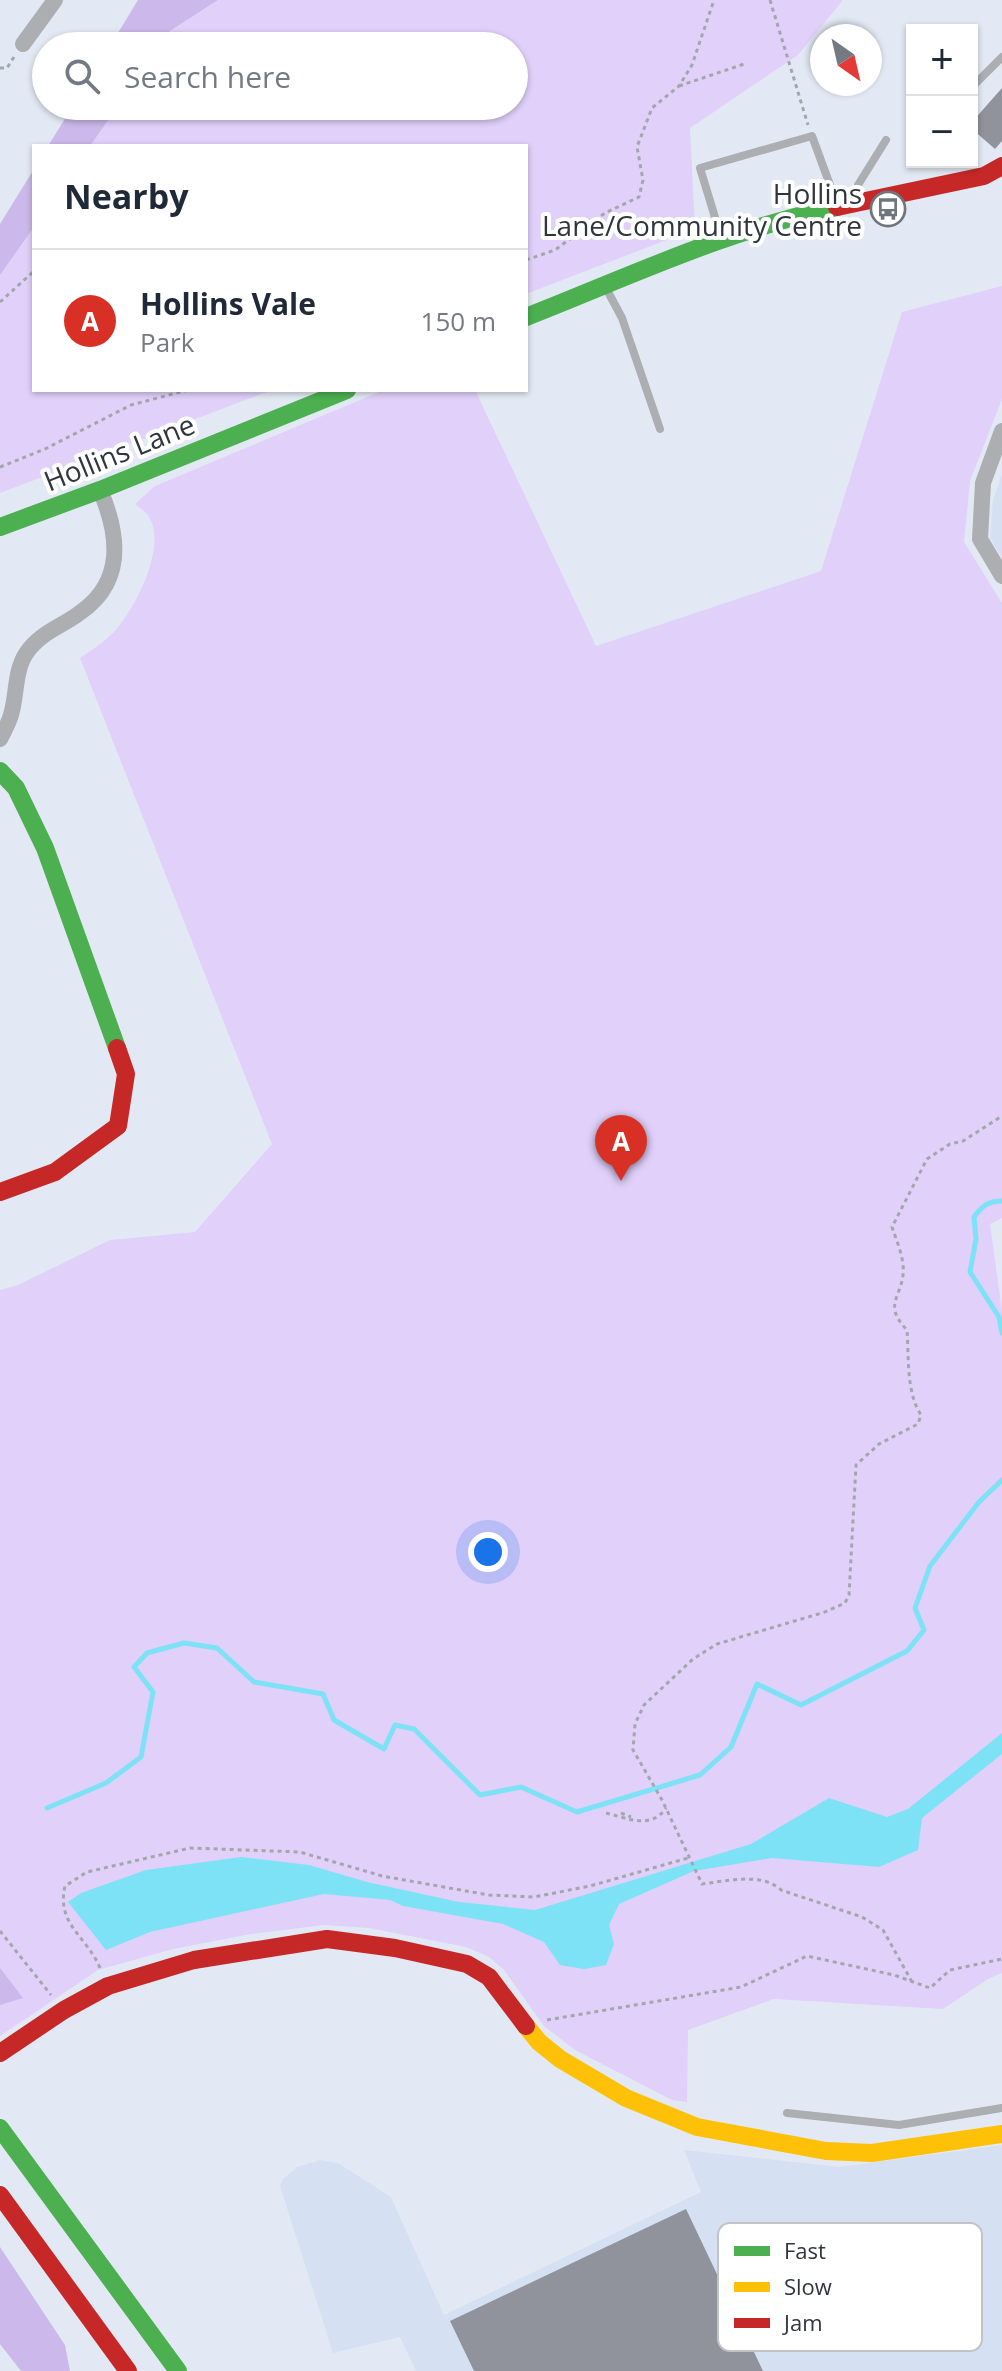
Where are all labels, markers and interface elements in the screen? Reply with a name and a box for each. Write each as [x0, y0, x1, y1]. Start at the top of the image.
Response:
north arrow [810, 24, 882, 96]
map controls [906, 24, 978, 168]
button: + [906, 24, 978, 96]
search box [32, 32, 528, 120]
icon: search [60, 54, 104, 98]
text: Search here [124, 56, 291, 97]
button: − [906, 96, 978, 168]
text: Nearby [64, 173, 189, 219]
place label: Hollins Lane/Community Centre [542, 174, 862, 244]
bus stop icon: Hollins Lane/Community Centre [869, 190, 907, 228]
text: Hollins Vale [140, 283, 316, 324]
text: A [81, 303, 99, 339]
text: 150 m [421, 303, 496, 339]
text: Park [140, 324, 194, 360]
street label: Hollins Lane [38, 404, 200, 500]
pin: A [595, 1115, 647, 1181]
your location [468, 1532, 508, 1572]
legend [718, 2223, 982, 2351]
text: Fast [784, 2235, 826, 2265]
text: Slow [784, 2271, 832, 2301]
text: Jam [782, 2307, 823, 2337]

